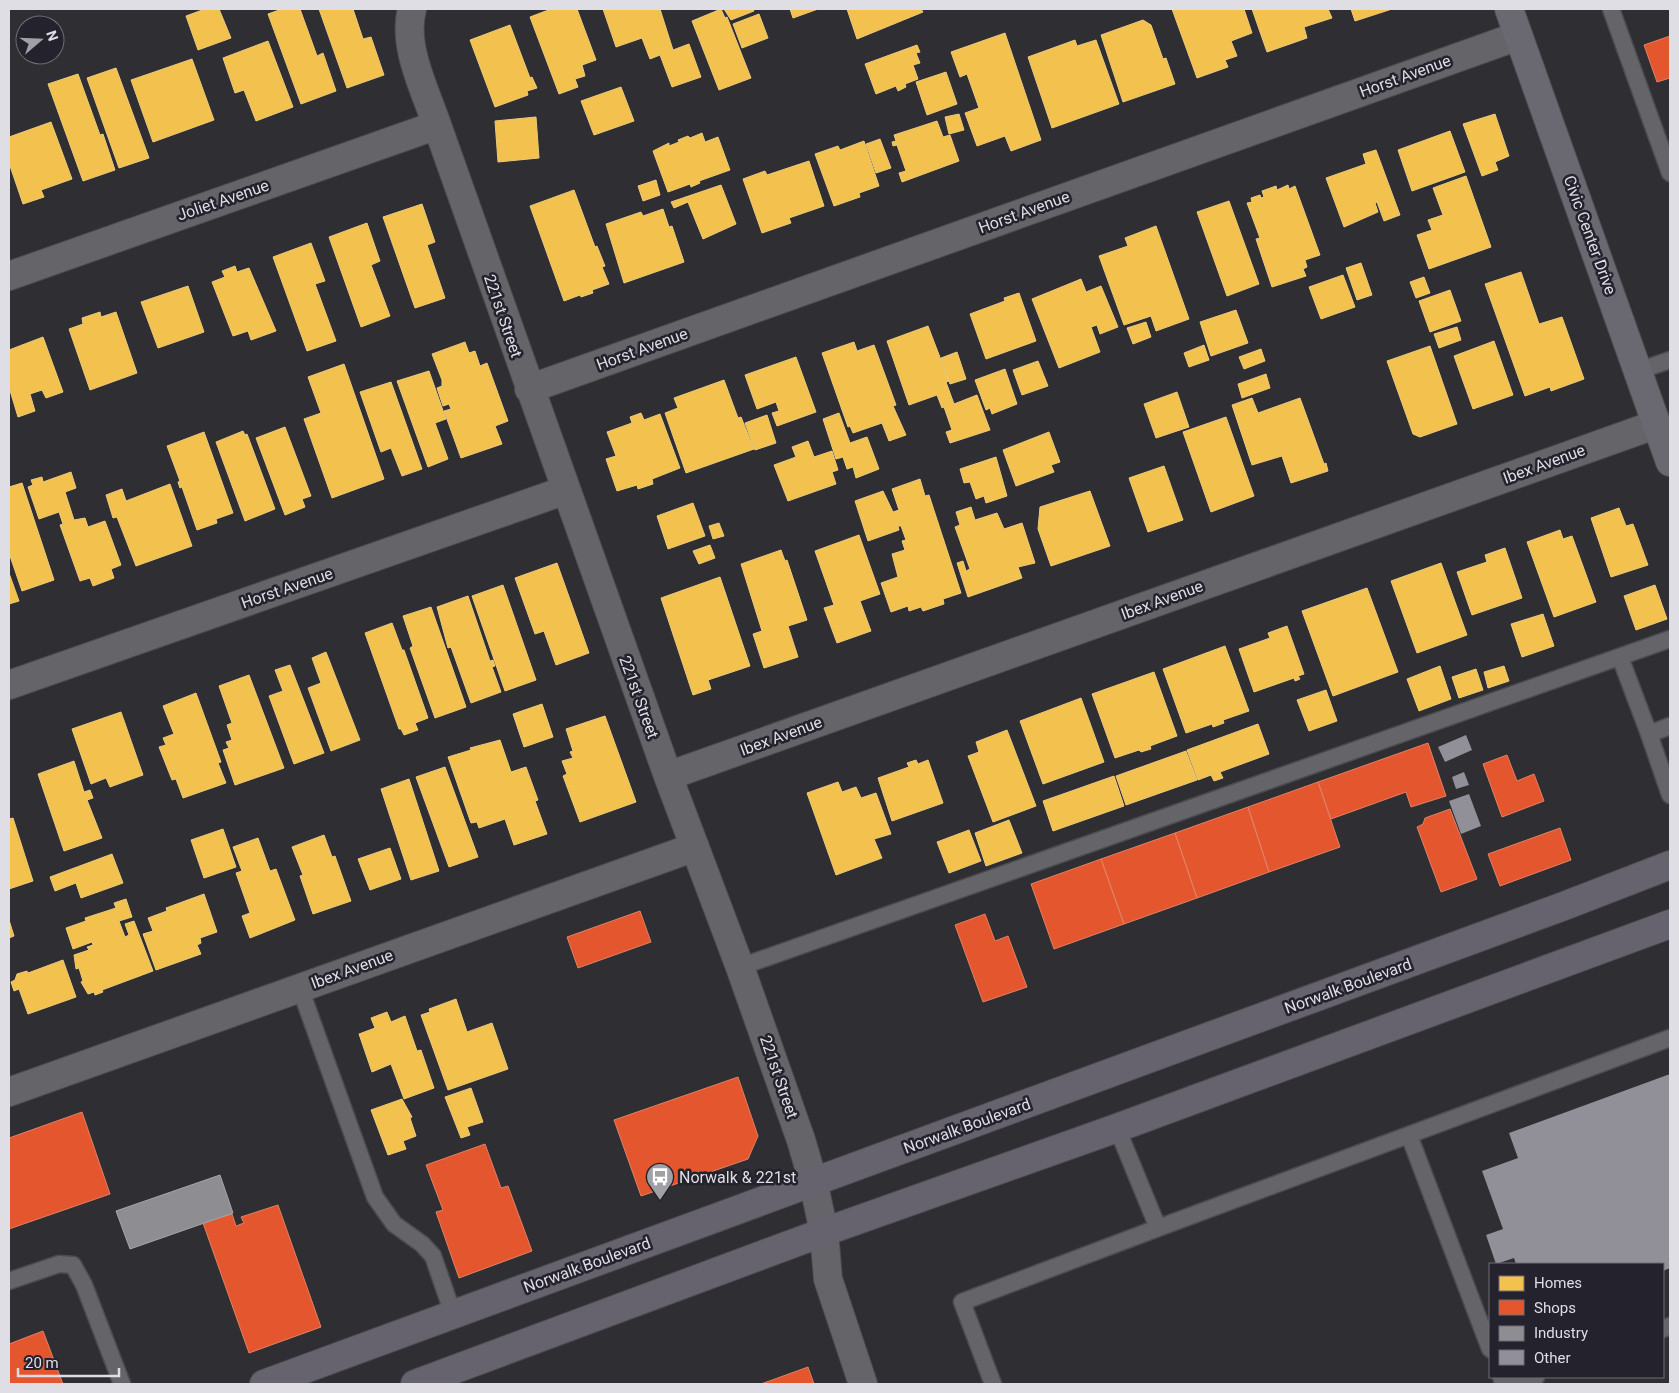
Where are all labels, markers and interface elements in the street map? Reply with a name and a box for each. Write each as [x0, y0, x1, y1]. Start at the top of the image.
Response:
north arrow [15, 15, 65, 65]
text: N [43, 28, 61, 43]
street label: Horst Avenue [1357, 51, 1453, 101]
street label: Civic Center Drive [1560, 173, 1620, 297]
street label: Joliet Avenue [175, 175, 271, 225]
street label: Horst Avenue [976, 187, 1072, 237]
street label: 221st Street [480, 272, 526, 360]
street label: Horst Avenue [594, 324, 690, 374]
street label: Ibex Avenue [1500, 440, 1588, 488]
street label: Horst Avenue [239, 563, 335, 613]
street label: Ibex Avenue [1118, 576, 1206, 624]
street label: 221st Street [615, 653, 663, 741]
street label: Ibex Avenue [737, 712, 825, 760]
street label: Ibex Avenue [308, 945, 396, 993]
street label: Norwalk Boulevard [1282, 954, 1414, 1018]
street label: 221st Street [756, 1033, 802, 1121]
street label: Norwalk Boulevard [901, 1094, 1033, 1158]
bus stop icon: Norwalk & 221st [645, 1162, 675, 1201]
place label: Norwalk & 221st [679, 1168, 796, 1187]
street label: Norwalk Boulevard [521, 1233, 653, 1297]
legend [1489, 1263, 1664, 1378]
text: Homes [1534, 1274, 1582, 1292]
text: Shops [1534, 1299, 1576, 1317]
text: Industry [1534, 1324, 1588, 1342]
scale bar [18, 1346, 119, 1378]
text: Other [1534, 1349, 1571, 1367]
text: 20 m [25, 1354, 59, 1372]

